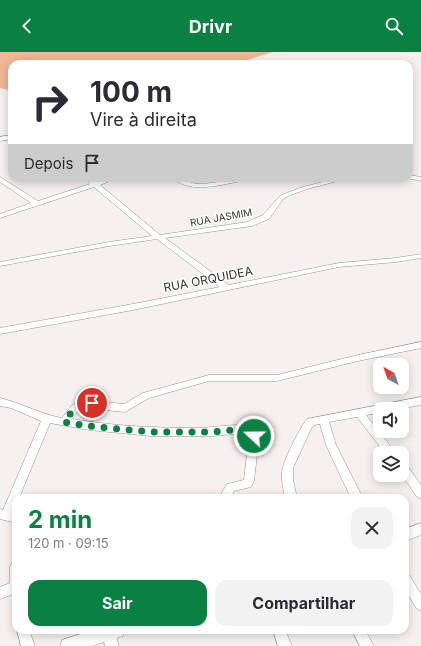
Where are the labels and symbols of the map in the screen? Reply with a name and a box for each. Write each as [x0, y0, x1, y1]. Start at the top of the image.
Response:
street label: RUA JASMIM [189, 206, 253, 228]
street label: RUA ORQUIDEA [162, 263, 254, 295]
north arrow [373, 358, 409, 394]
pin [75, 386, 109, 420]
position arrow [233, 415, 275, 457]

